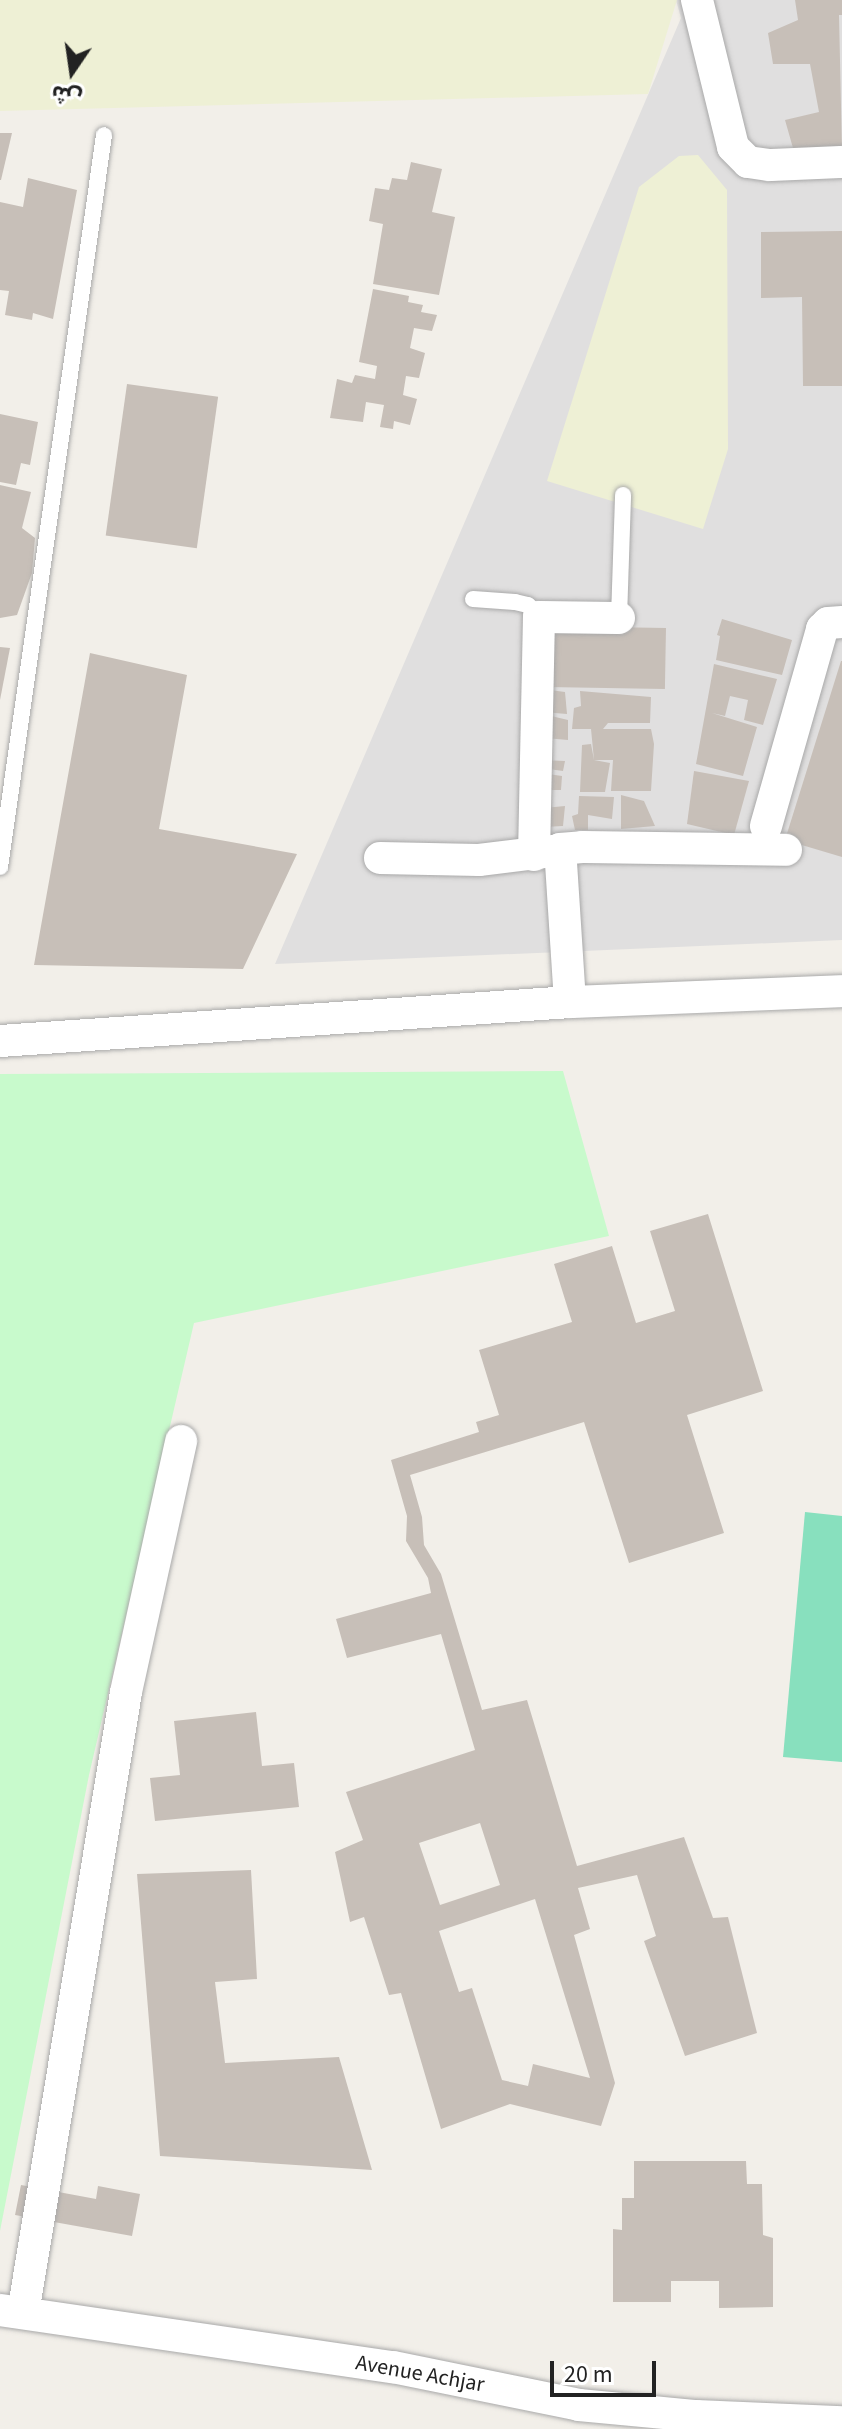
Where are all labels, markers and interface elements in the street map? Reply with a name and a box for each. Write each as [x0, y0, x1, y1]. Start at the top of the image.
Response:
north arrow [32, 32, 112, 112]
text: ش [48, 76, 85, 114]
scale bar [554, 2345, 660, 2395]
street label: Avenue Achjar [354, 2350, 486, 2398]
text: 20 m [564, 2357, 613, 2392]

